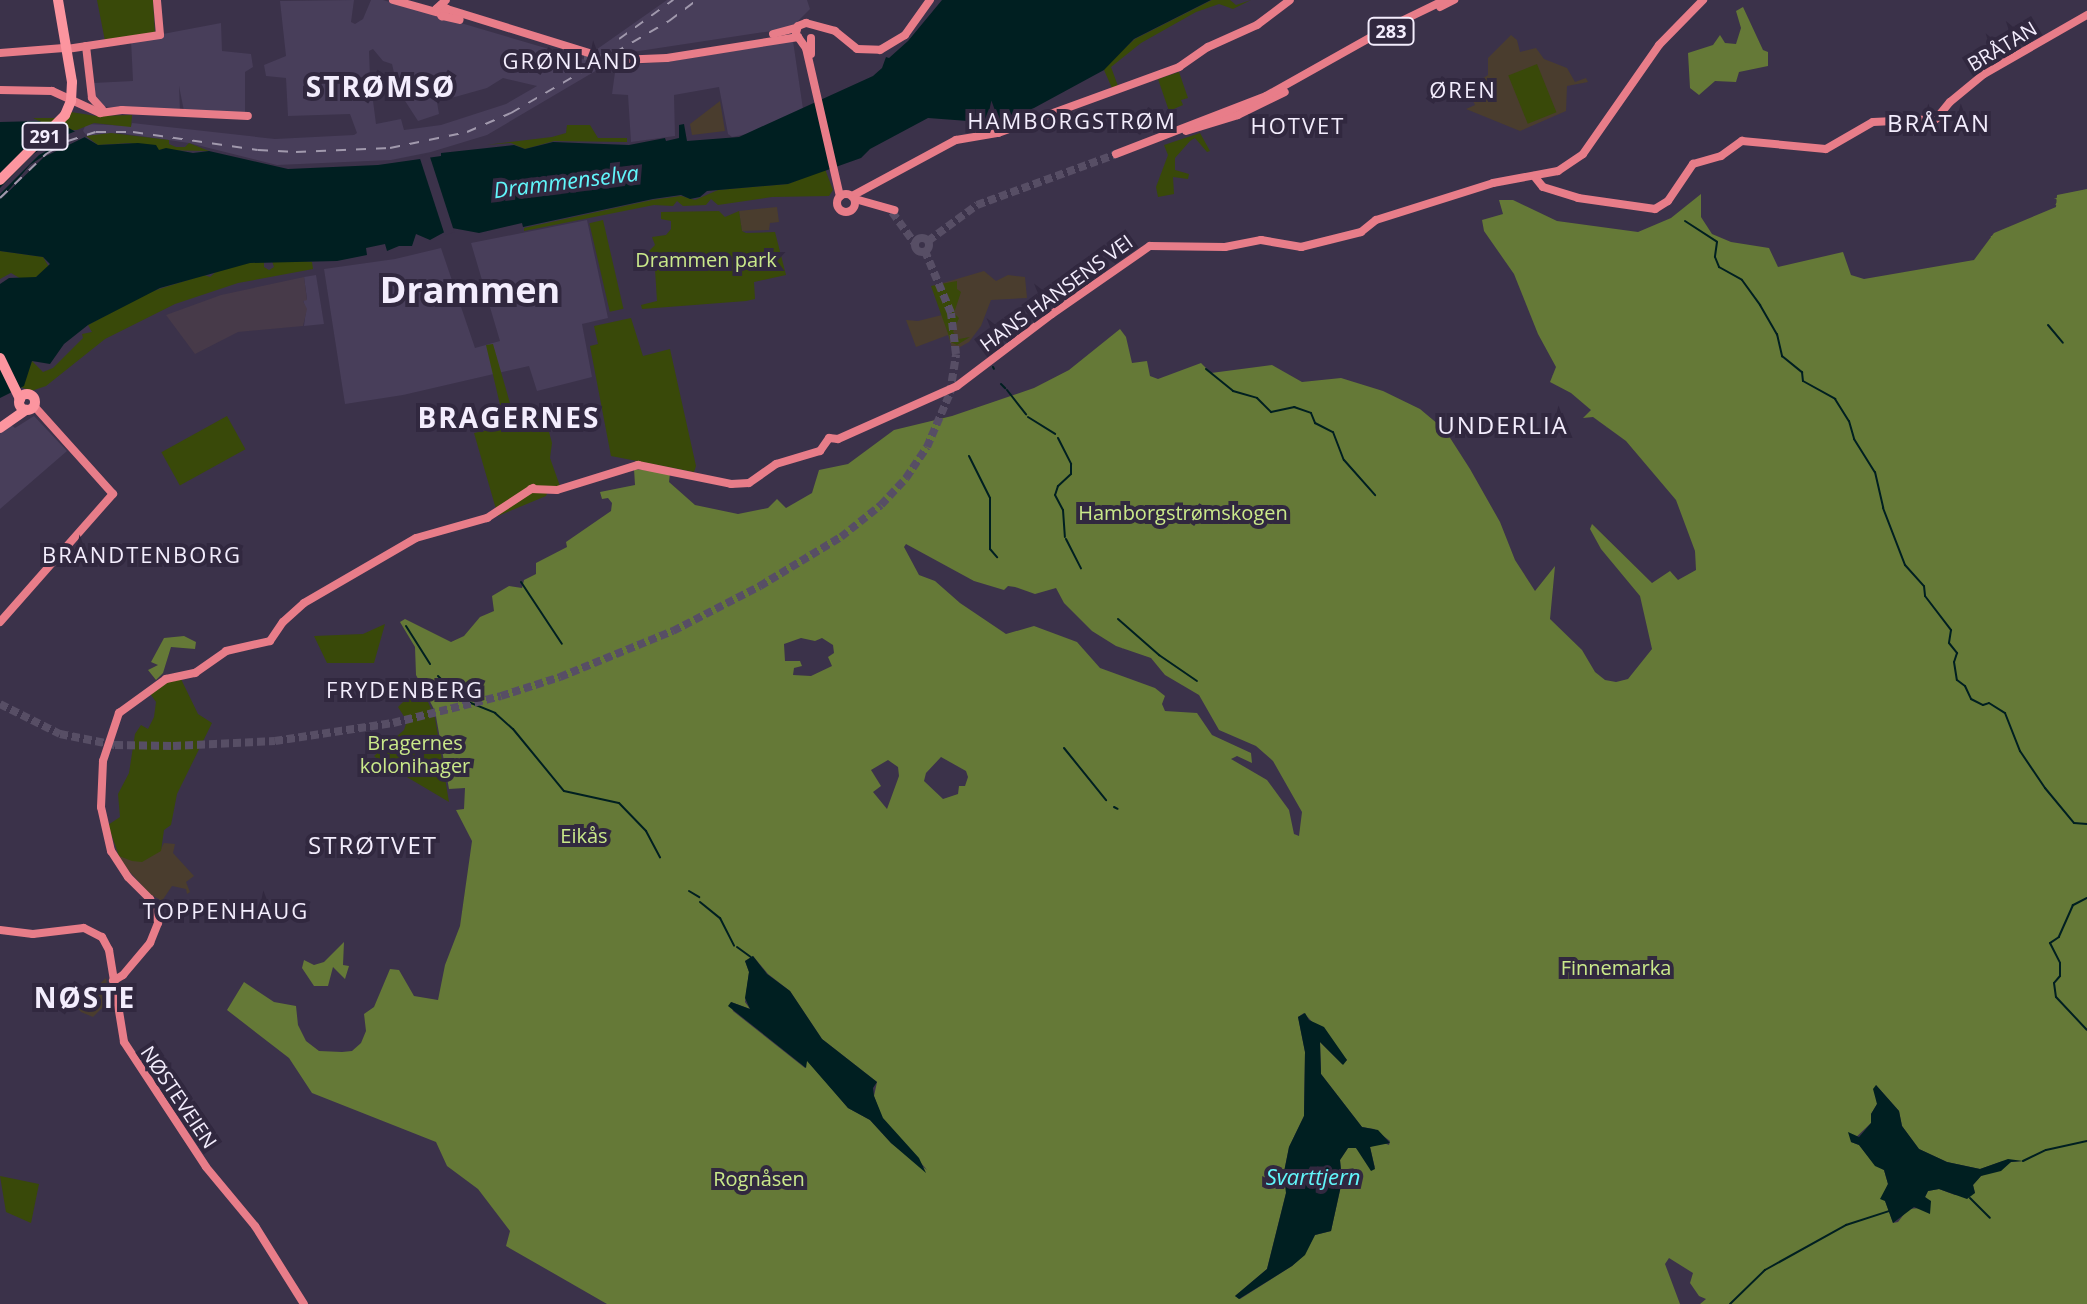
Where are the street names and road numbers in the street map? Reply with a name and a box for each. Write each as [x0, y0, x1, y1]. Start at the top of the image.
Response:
street label: BRÅTAN [1963, 16, 2041, 76]
road number: 283 [1367, 17, 1415, 45]
road number: 291 [21, 122, 69, 150]
street label: HANS HANSENS VEI [975, 230, 1137, 356]
street label: NØSTEVEIEN [136, 1041, 222, 1153]

